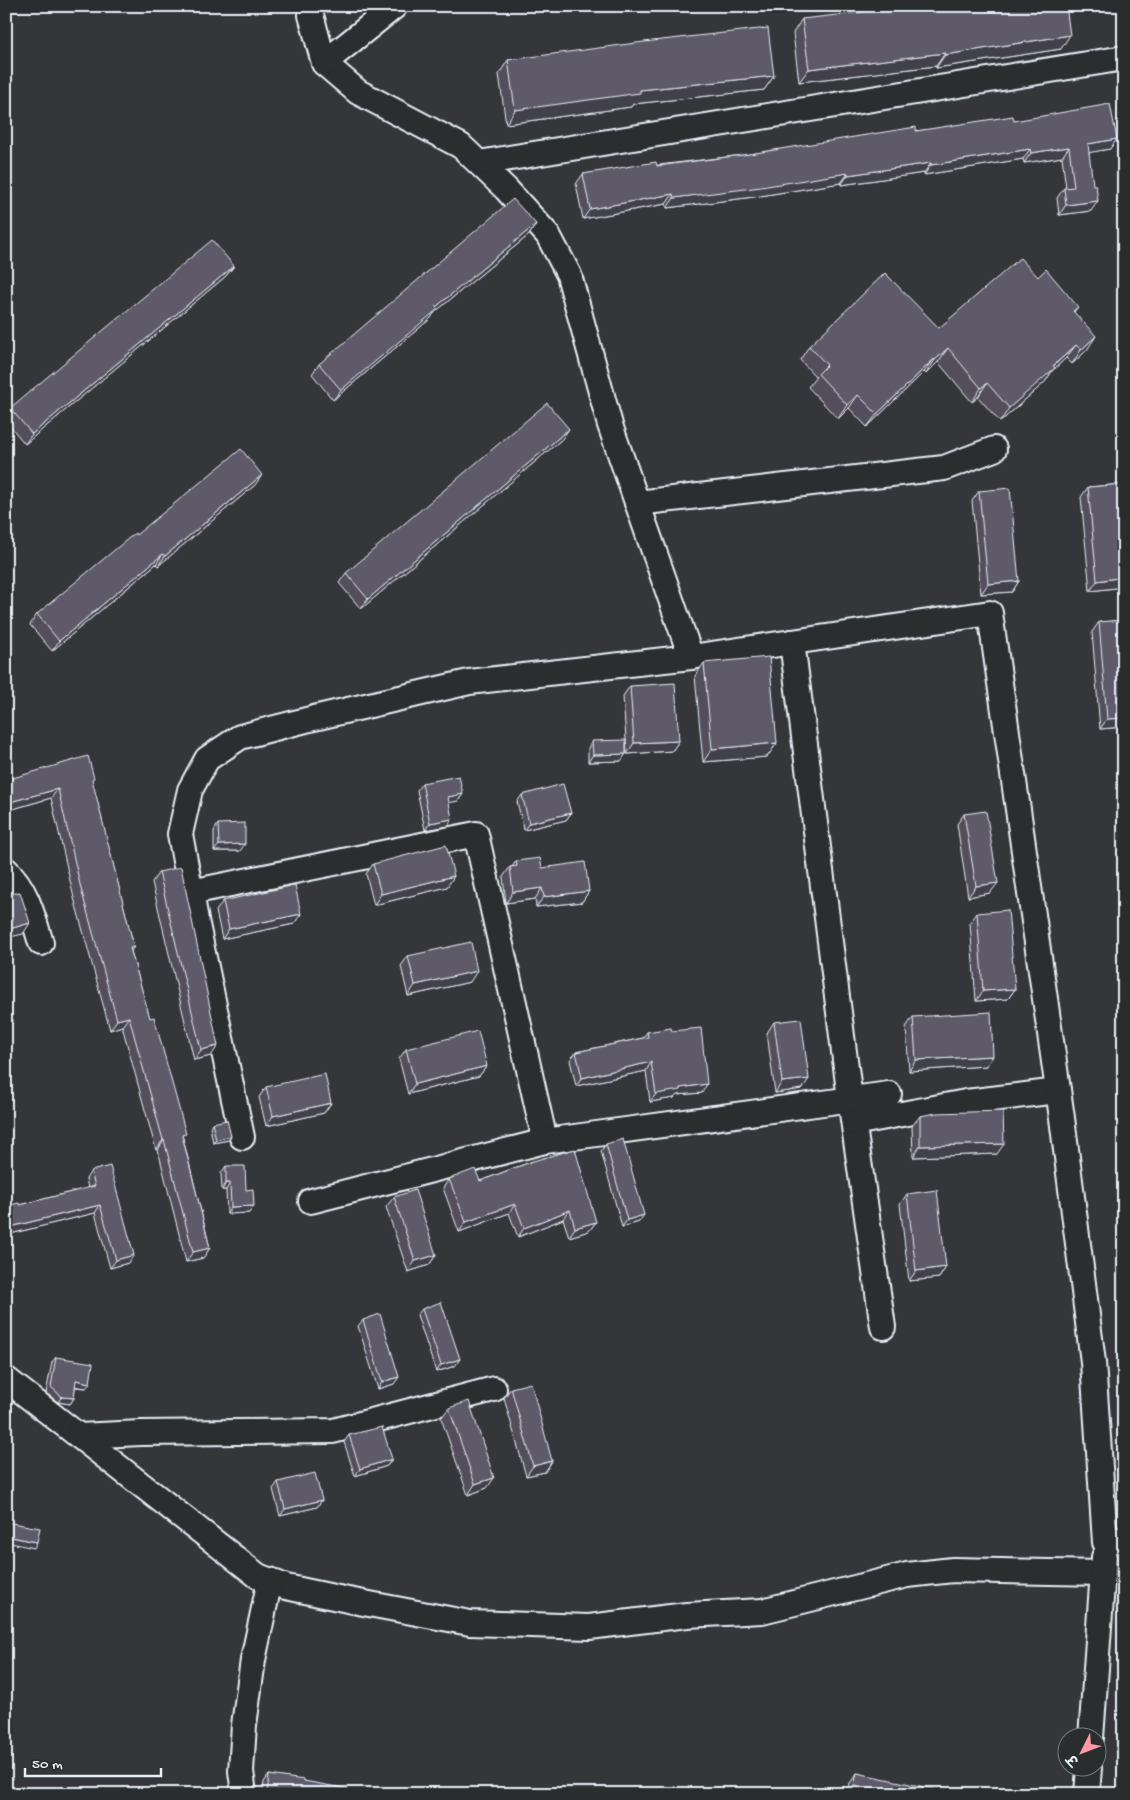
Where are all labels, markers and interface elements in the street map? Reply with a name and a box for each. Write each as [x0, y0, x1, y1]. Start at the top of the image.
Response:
north arrow [1058, 1728, 1108, 1778]
scale bar [25, 1745, 161, 1777]
text: उ [1064, 1749, 1085, 1770]
text: 50 m [32, 1756, 63, 1774]

